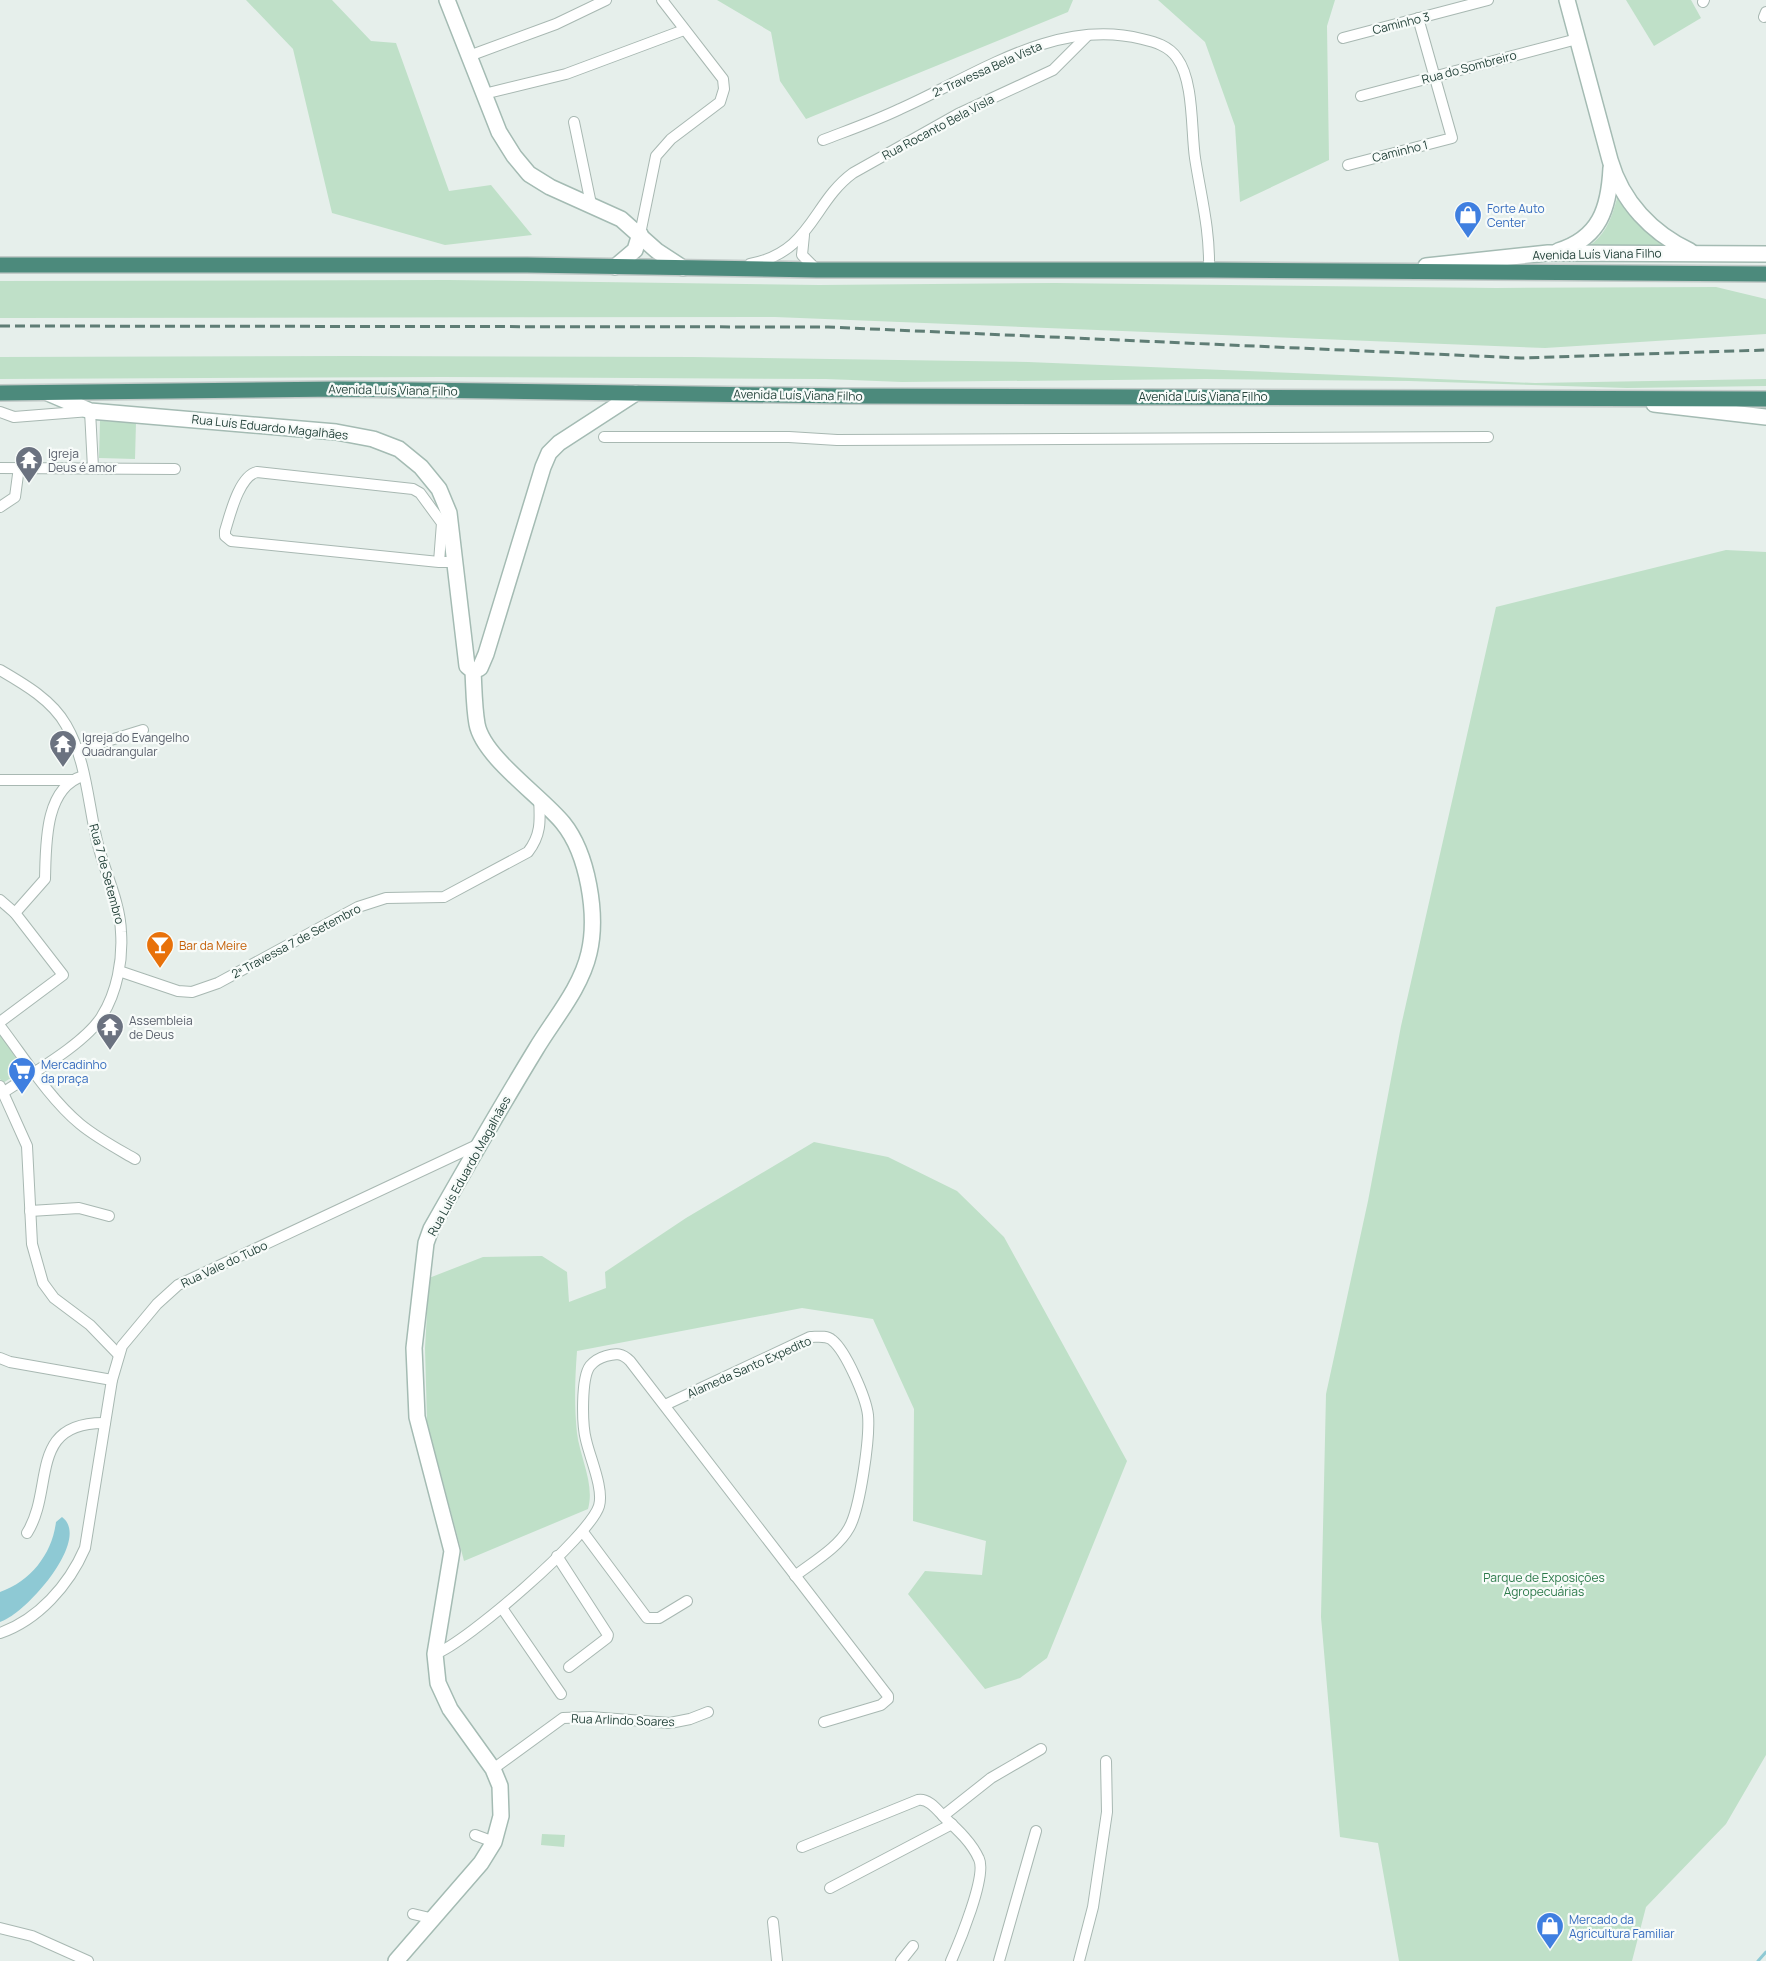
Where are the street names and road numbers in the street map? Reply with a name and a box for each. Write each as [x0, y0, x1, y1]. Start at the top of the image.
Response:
street label: Caminho 3 [1371, 8, 1431, 38]
street label: 2ª Travessa Bela Vista [929, 37, 1045, 101]
street label: Rua do Sombreiro [1420, 46, 1518, 88]
street label: Rua Rocanto Bela Visla [879, 90, 997, 164]
street label: Caminho 1 [1370, 136, 1430, 166]
street label: Avenida Luís Viana Filho [1532, 244, 1662, 264]
street label: Avenida Luís Viana Filho [328, 380, 458, 400]
street label: Avenida Luís Viana Filho [733, 385, 863, 405]
street label: Avenida Luís Viana Filho [1138, 388, 1268, 405]
street label: Rua Luís Eduardo Magalhães [191, 410, 349, 444]
street label: Rua 7 de Setembro [85, 822, 129, 926]
street label: 2ª Travessa 7 de Setembro [228, 900, 364, 982]
street label: Rua Luís Eduardo Magalhães [423, 1093, 515, 1239]
street label: Rua Vale do Tubo [178, 1236, 270, 1292]
street label: Alameda Santo Expedito [684, 1332, 814, 1402]
street label: Rua Arlindo Soares [571, 1710, 675, 1730]

